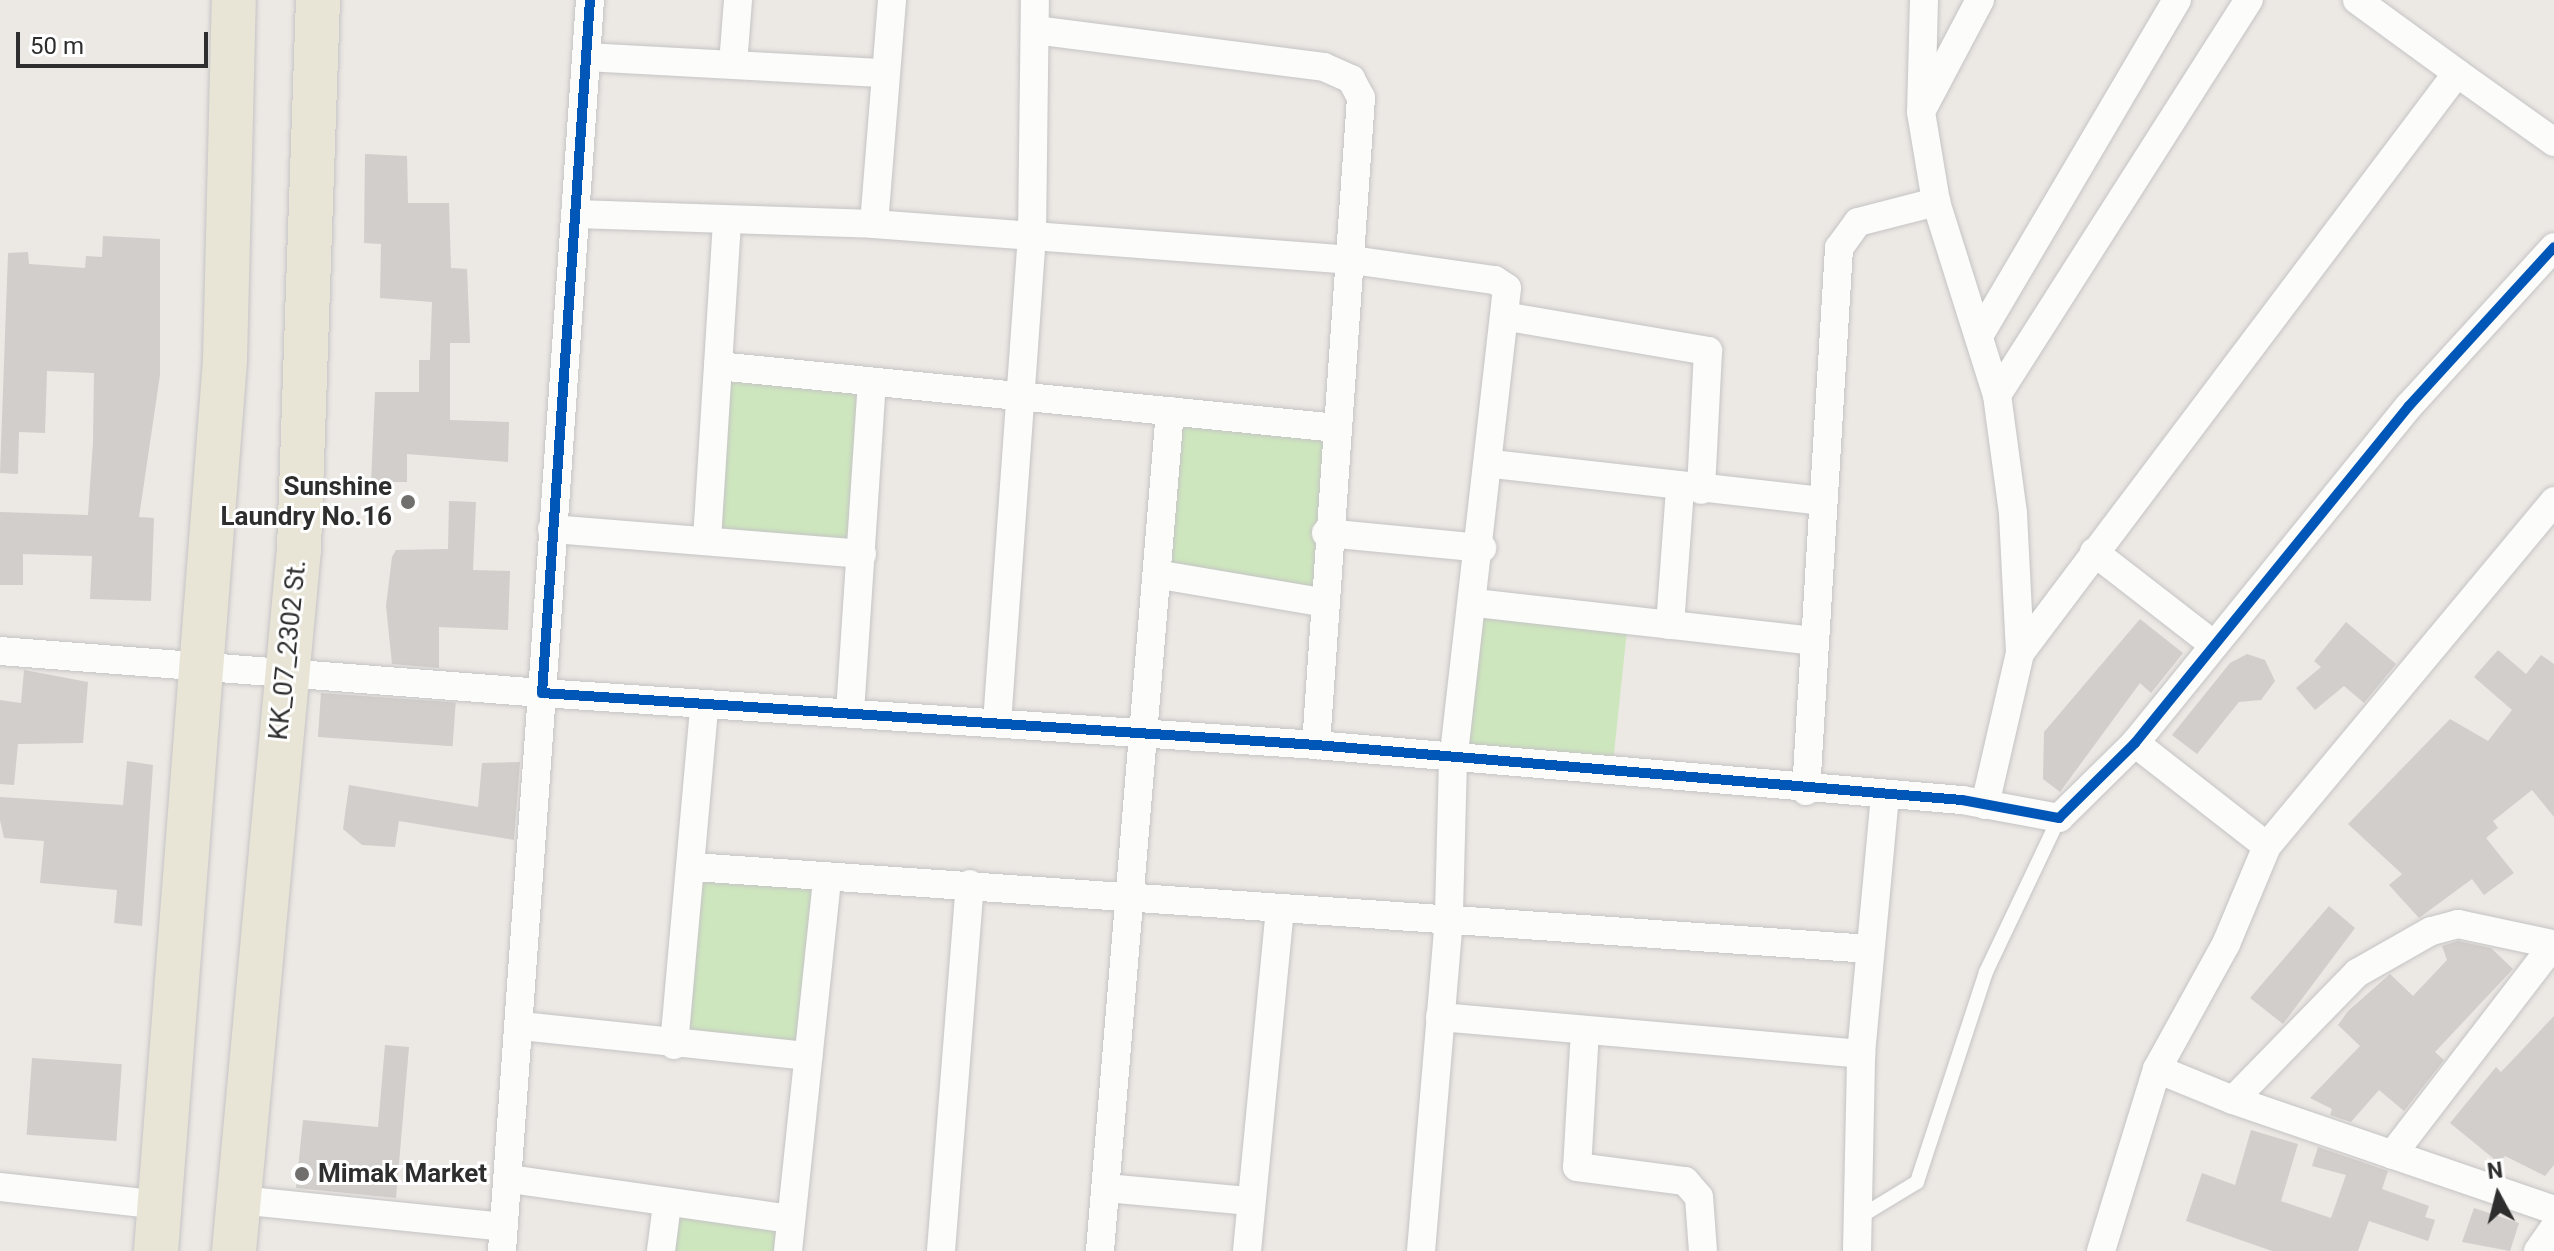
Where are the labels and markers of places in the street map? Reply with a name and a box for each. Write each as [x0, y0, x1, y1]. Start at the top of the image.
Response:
place label: Sunshine Laundry No.16 [221, 471, 392, 532]
marker: Sunshine Laundry No.16 [399, 493, 417, 511]
place label: Mimak Market [318, 1158, 487, 1190]
marker: Mimak Market [293, 1165, 311, 1183]

